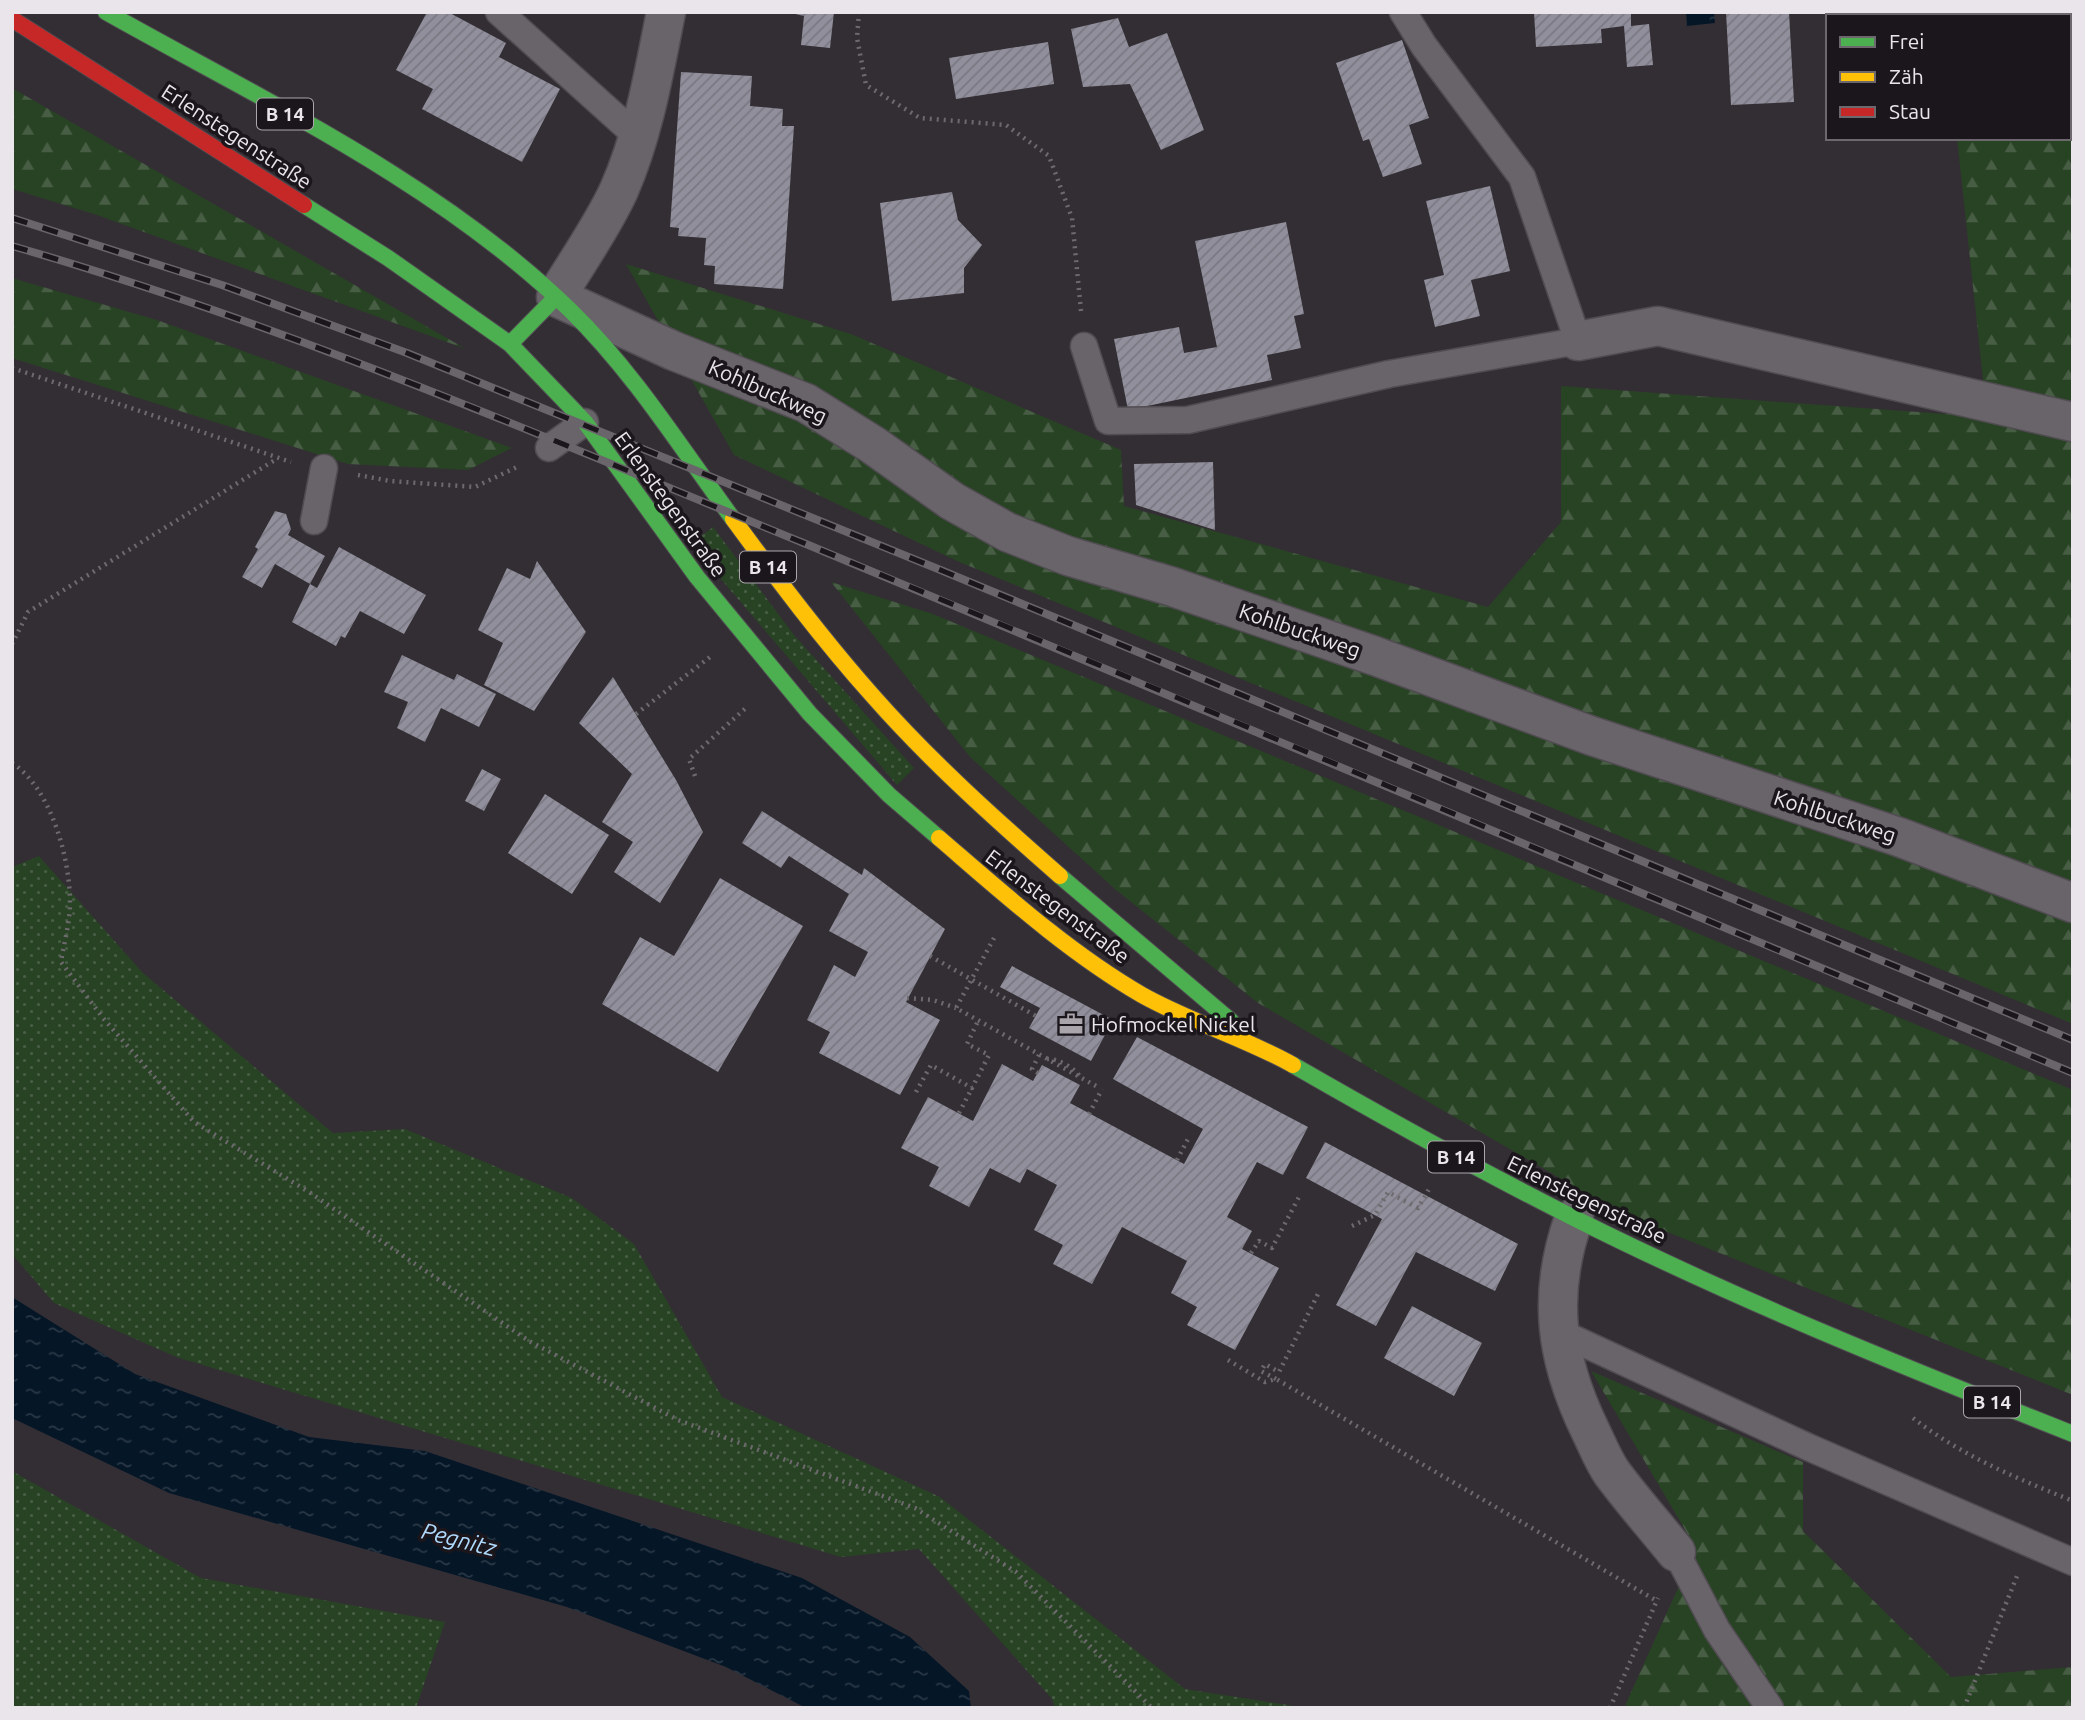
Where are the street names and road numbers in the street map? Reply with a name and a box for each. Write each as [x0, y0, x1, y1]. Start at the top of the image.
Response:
street label: Erlenstegenstraße [158, 79, 316, 193]
road number: B 14 [257, 98, 313, 130]
street label: Kohlbuckweg [705, 354, 831, 428]
street label: Erlenstegenstraße [610, 427, 732, 581]
road number: B 14 [740, 552, 796, 582]
street label: Kohlbuckweg [1236, 598, 1364, 662]
street label: Kohlbuckweg [1771, 785, 1899, 847]
street label: Erlenstegenstraße [981, 844, 1135, 968]
road number: B 14 [1428, 1142, 1484, 1172]
street label: Erlenstegenstraße [1504, 1150, 1670, 1248]
road number: B 14 [1964, 1386, 2020, 1418]

